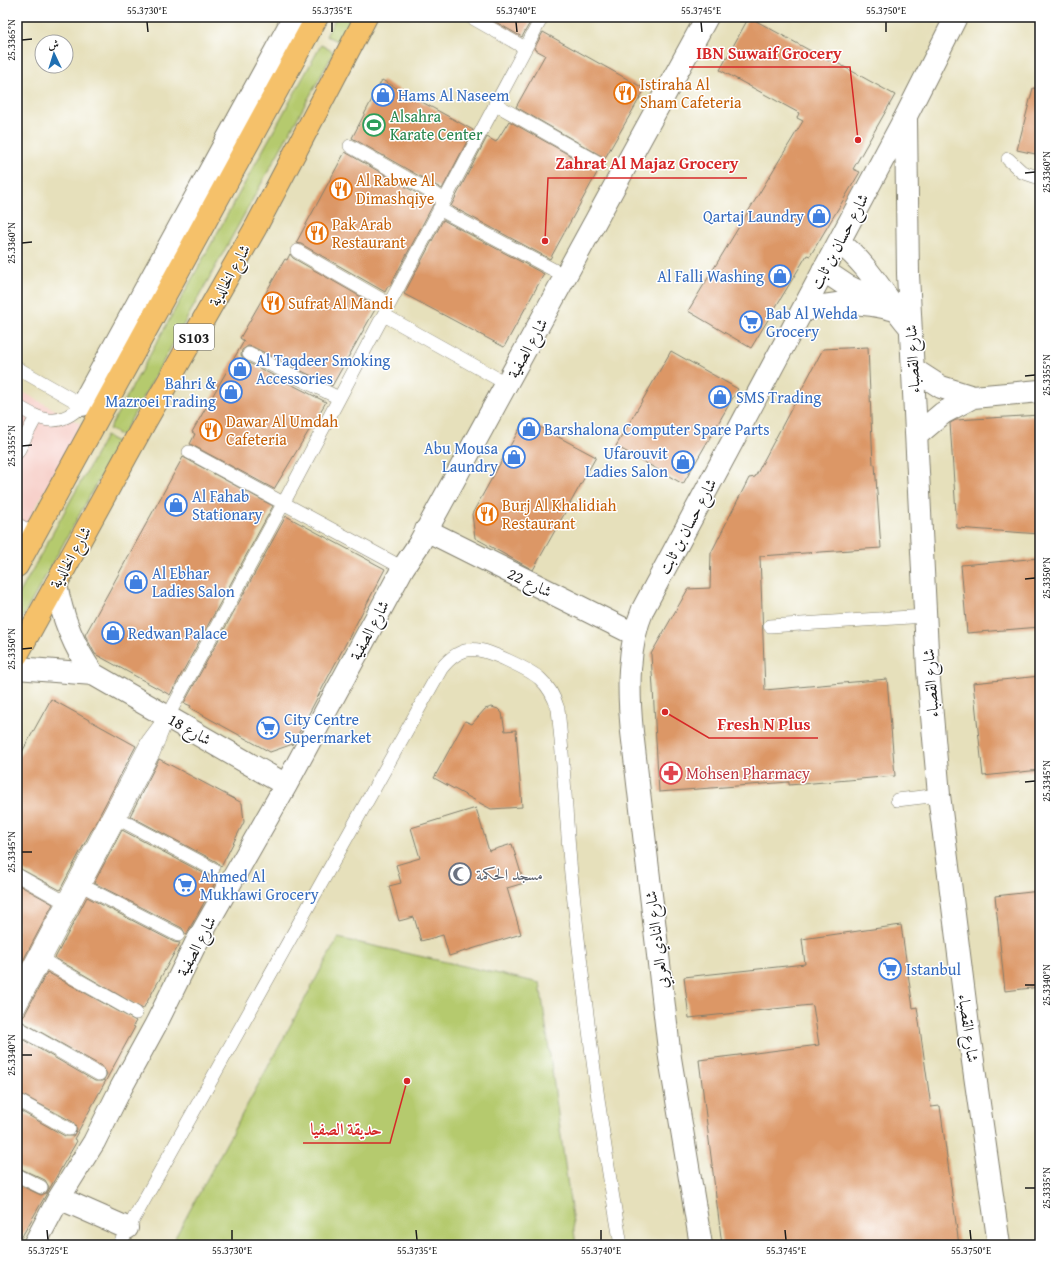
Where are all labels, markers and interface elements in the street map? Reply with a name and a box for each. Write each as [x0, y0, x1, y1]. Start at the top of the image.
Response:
text: 55.3730°E [127, 3, 167, 18]
text: 55.3735°E [312, 3, 352, 18]
text: 55.3740°E [496, 3, 536, 18]
text: 55.3745°E [681, 3, 721, 18]
text: 55.3750°E [866, 3, 906, 18]
text: 25.3365°N [4, 19, 19, 61]
north arrow [34, 34, 74, 74]
text: ش [47, 36, 59, 52]
callout: IBN Suwaif Grocery [689, 38, 850, 67]
text: IBN Suwaif Grocery [696, 40, 842, 65]
place label: Istiraha Al Sham Cafeteria [640, 72, 742, 114]
restaurant icon: Istiraha Al Sham Cafeteria [612, 80, 638, 106]
shop icon: Hams Al Naseem [370, 82, 396, 108]
place label: Hams Al Naseem [398, 83, 509, 107]
place label: Alsahra Karate Center [390, 104, 483, 146]
sports icon: Alsahra Karate Center [361, 112, 387, 138]
callout: Zahrat Al Majaz Grocery [548, 149, 747, 178]
text: Zahrat Al Majaz Grocery [555, 150, 739, 175]
text: 25.3360°N [1039, 151, 1054, 193]
place label: Al Rabwe Al Dimashqiye [356, 168, 436, 210]
restaurant icon: Al Rabwe Al Dimashqiye [328, 176, 354, 202]
street label: شارع حسان بن ثابت [804, 189, 876, 294]
shop icon: Qartaj Laundry [806, 203, 832, 229]
place label: Qartaj Laundry [703, 204, 804, 228]
place label: Pak Arab Restaurant [332, 212, 406, 254]
restaurant icon: Pak Arab Restaurant [304, 220, 330, 246]
text: 25.3360°N [4, 222, 19, 264]
street label: شارع الخالدية [202, 240, 258, 311]
shop icon: Al Falli Washing [767, 263, 793, 289]
place label: Al Falli Washing [657, 264, 764, 288]
restaurant icon: Sufrat Al Mandi [260, 290, 286, 316]
place label: Sufrat Al Mandi [288, 291, 394, 315]
place label: Bab Al Wehda Grocery [766, 301, 858, 343]
supermarket icon: Bab Al Wehda Grocery [738, 309, 764, 335]
street label: شارع الصفية [501, 314, 555, 383]
road number: S103 [174, 324, 214, 350]
street label: شارع القصباء [898, 324, 928, 394]
place label: Al Taqdeer Smoking Accessories [256, 348, 390, 390]
text: 25.3355°N [1039, 354, 1054, 396]
shop icon: Al Taqdeer Smoking Accessories [227, 356, 253, 382]
place label: Bahri & Mazroei Trading [105, 371, 216, 413]
shop icon: Bahri & Mazroei Trading [218, 379, 244, 405]
shop icon: SMS Trading [707, 384, 733, 410]
place label: SMS Trading [736, 385, 821, 409]
place label: Dawar Al Umdah Cafeteria [226, 409, 338, 451]
shop icon: Barshalona Computer Spare Parts [516, 416, 542, 442]
restaurant icon: Dawar Al Umdah Cafeteria [198, 417, 224, 443]
place label: Barshalona Computer Spare Parts [544, 417, 770, 441]
text: 25.3355°N [4, 425, 19, 467]
place label: Abu Mousa Laundry [424, 436, 498, 478]
place label: Ufarouvit Ladies Salon [585, 441, 668, 483]
shop icon: Abu Mousa Laundry [501, 444, 527, 470]
shop icon: Ufarouvit Ladies Salon [670, 449, 696, 475]
street label: شارع حسان بن ثابت [652, 474, 724, 579]
place label: Al Fahab Stationary [192, 484, 262, 526]
shop icon: Al Fahab Stationary [163, 492, 189, 518]
place label: Burj Al Khalidiah Restaurant [502, 493, 616, 535]
restaurant icon: Burj Al Khalidiah Restaurant [474, 501, 500, 527]
street label: شارع الخالدية [43, 522, 99, 593]
text: 25.3350°N [1039, 557, 1054, 599]
place label: Al Ebhar Ladies Salon [152, 561, 235, 603]
street label: شارع 22 [503, 561, 556, 605]
shop icon: Al Ebhar Ladies Salon [123, 569, 149, 595]
street label: شارع الصفية [343, 596, 397, 665]
shop icon: Redwan Palace [100, 620, 126, 646]
place label: Redwan Palace [128, 621, 227, 645]
text: 25.3350°N [4, 628, 19, 670]
street label: شارع القصباء [916, 648, 946, 718]
street label: شارع 18 [163, 707, 216, 753]
place label: City Centre Supermarket [284, 707, 372, 749]
callout: Fresh N Plus [709, 709, 818, 738]
text: Fresh N Plus [717, 711, 811, 736]
supermarket icon: City Centre Supermarket [255, 715, 281, 741]
pharmacy icon: Mohsen Pharmacy [658, 760, 684, 786]
text: 25.3345°N [1039, 760, 1054, 802]
place label: Mohsen Pharmacy [686, 761, 810, 785]
text: 25.3345°N [4, 831, 19, 873]
mosque icon: مسجد الحكمة [447, 861, 473, 887]
place label: مسجد الحكمة [476, 862, 543, 886]
place label: Ahmed Al Mukhawi Grocery [200, 864, 319, 906]
supermarket icon: Ahmed Al Mukhawi Grocery [172, 872, 198, 898]
street label: شارع النادي العربي [638, 889, 676, 990]
street label: شارع الصفية [170, 912, 224, 981]
supermarket icon: Istanbul [877, 956, 903, 982]
place label: Istanbul [906, 957, 961, 981]
text: 25.3340°N [1039, 964, 1054, 1006]
street label: شارع القصباء [950, 992, 986, 1064]
text: 25.3340°N [4, 1034, 19, 1076]
callout: حديقة الصفيا [303, 1114, 390, 1143]
text: حديقة الصفيا [310, 1116, 382, 1141]
text: 25.3335°N [1039, 1167, 1054, 1209]
text: 55.3725°E [28, 1243, 68, 1258]
text: 55.3730°E [212, 1243, 252, 1258]
text: 55.3735°E [397, 1243, 437, 1258]
text: 55.3740°E [581, 1243, 621, 1258]
text: 55.3745°E [766, 1243, 806, 1258]
text: 55.3750°E [951, 1243, 991, 1258]

